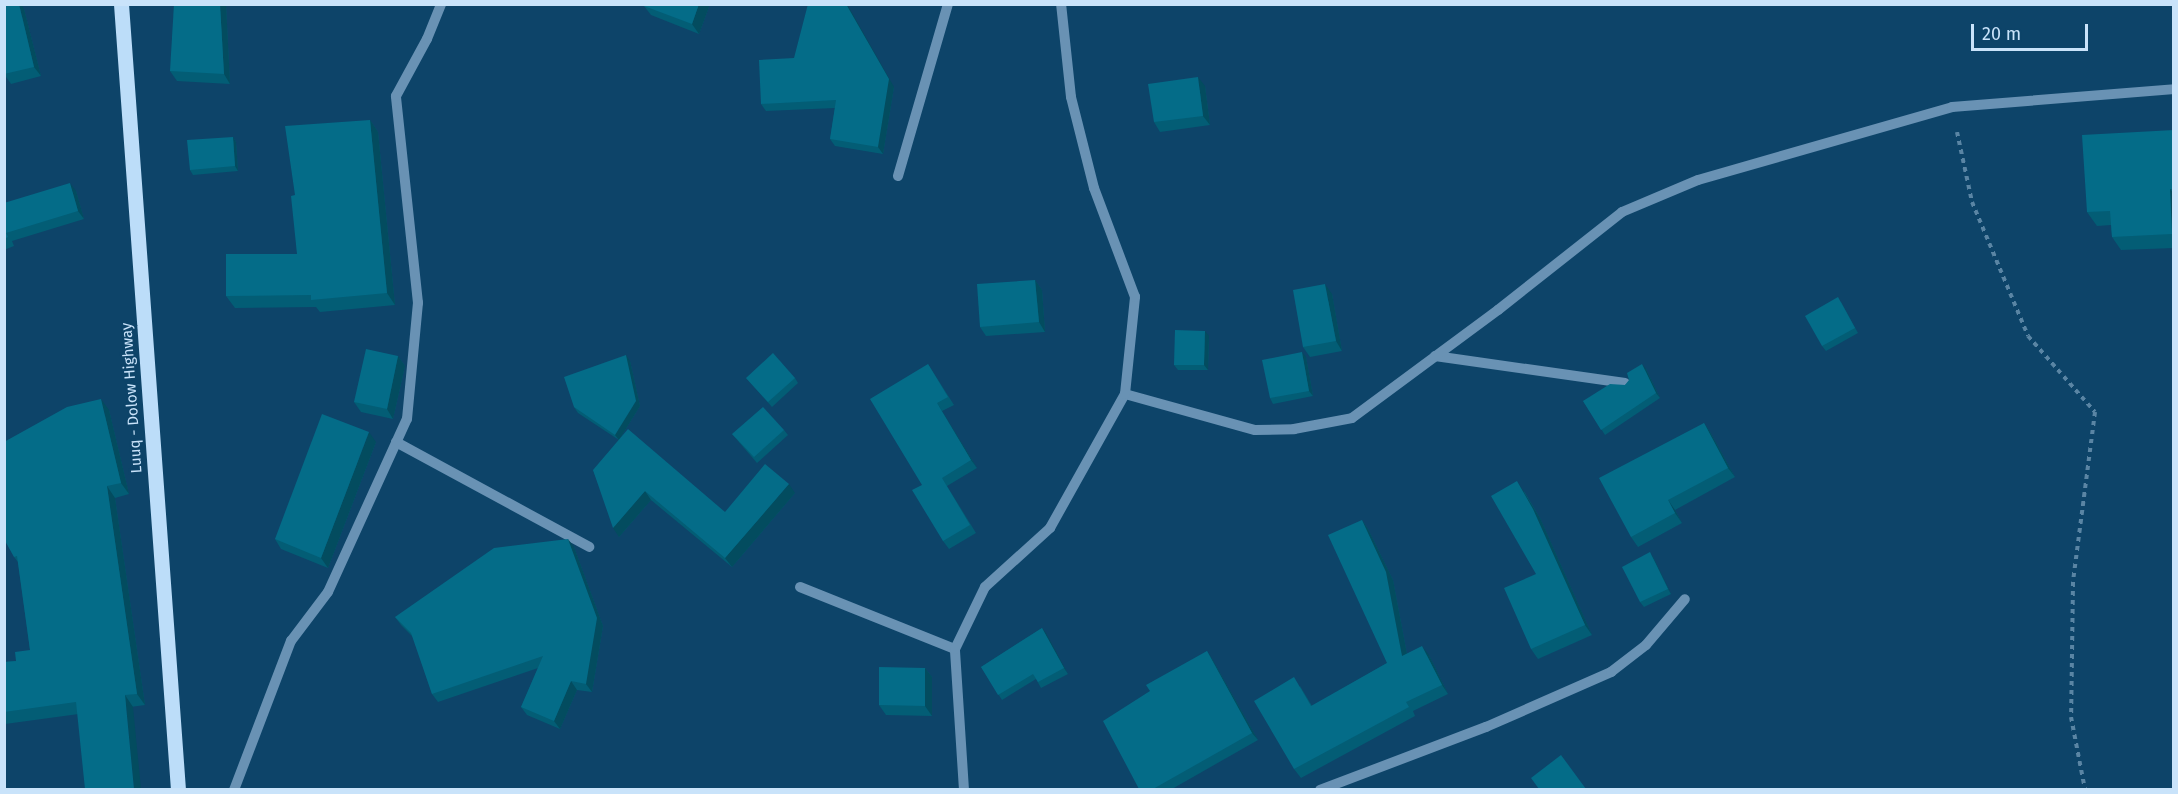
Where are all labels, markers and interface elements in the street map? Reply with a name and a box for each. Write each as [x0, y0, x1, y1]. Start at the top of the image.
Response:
scale bar [1974, 12, 2091, 50]
text: 20 m [1982, 23, 2021, 45]
street label: Luuq - Dolow Highway [118, 322, 146, 474]

